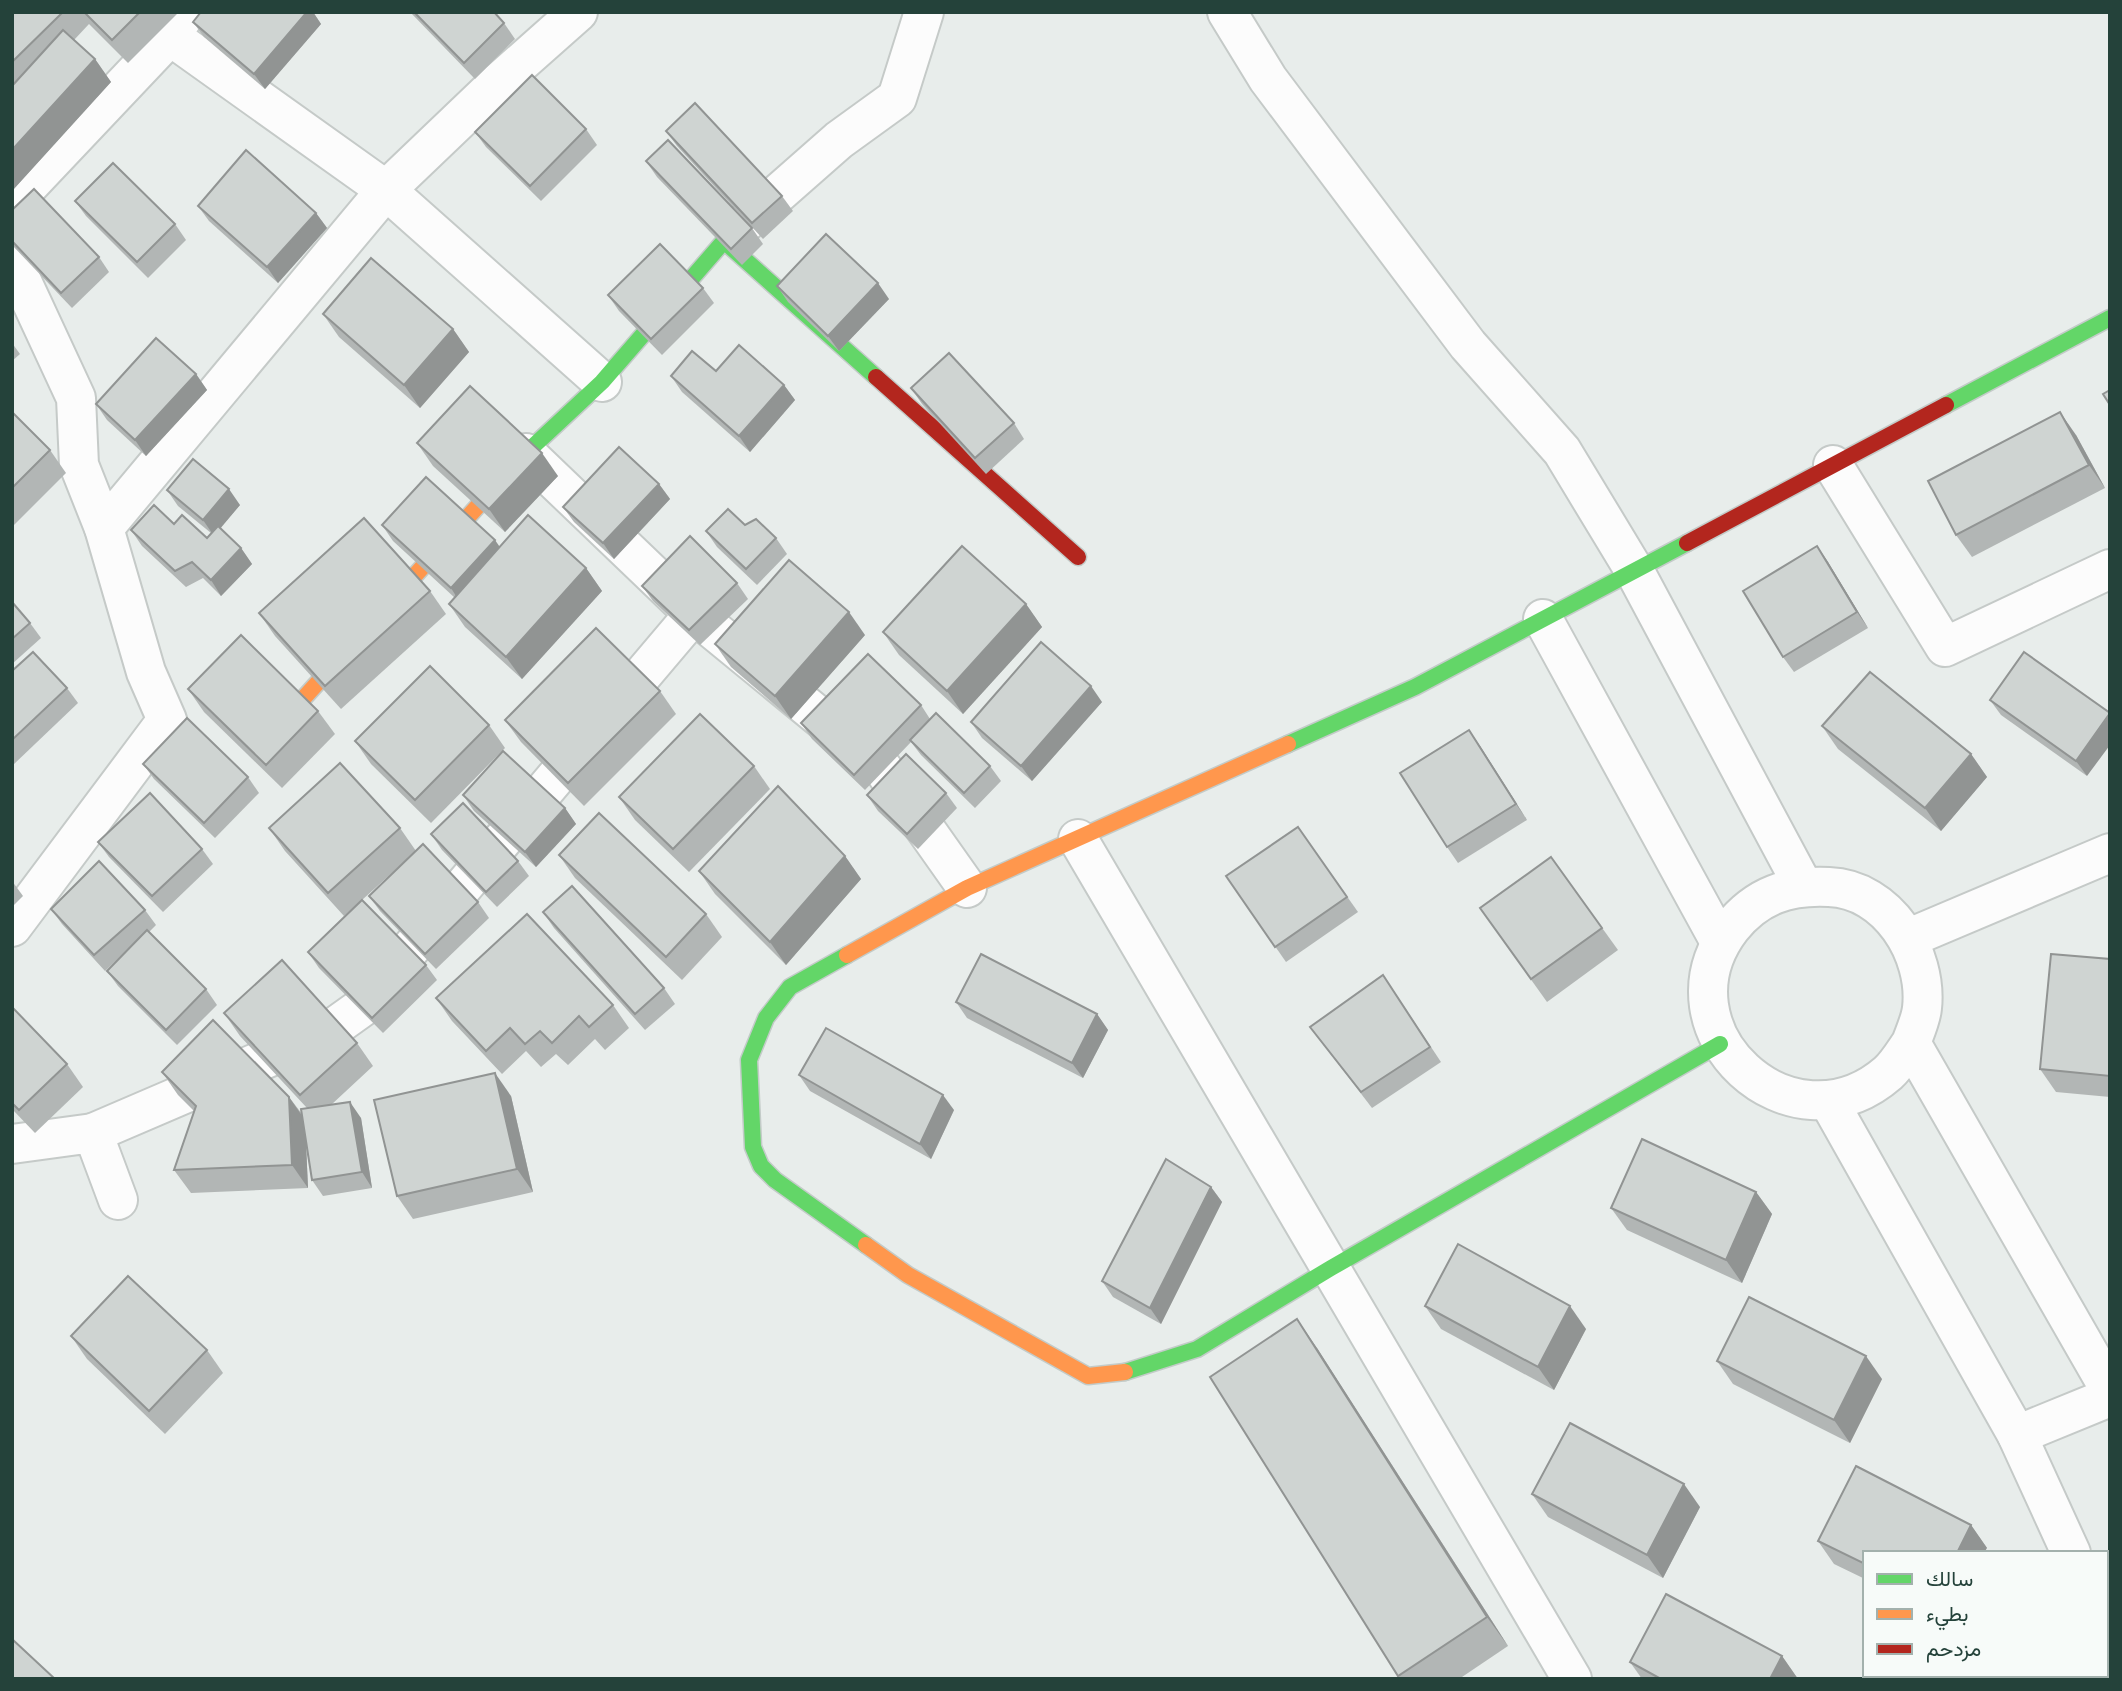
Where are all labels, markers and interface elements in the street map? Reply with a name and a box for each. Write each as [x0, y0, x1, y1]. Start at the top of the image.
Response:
legend [1863, 1551, 2108, 1677]
text: سالك [1926, 1565, 1973, 1590]
text: بطيء [1926, 1600, 1969, 1631]
text: مزدحم [1926, 1635, 1981, 1663]

